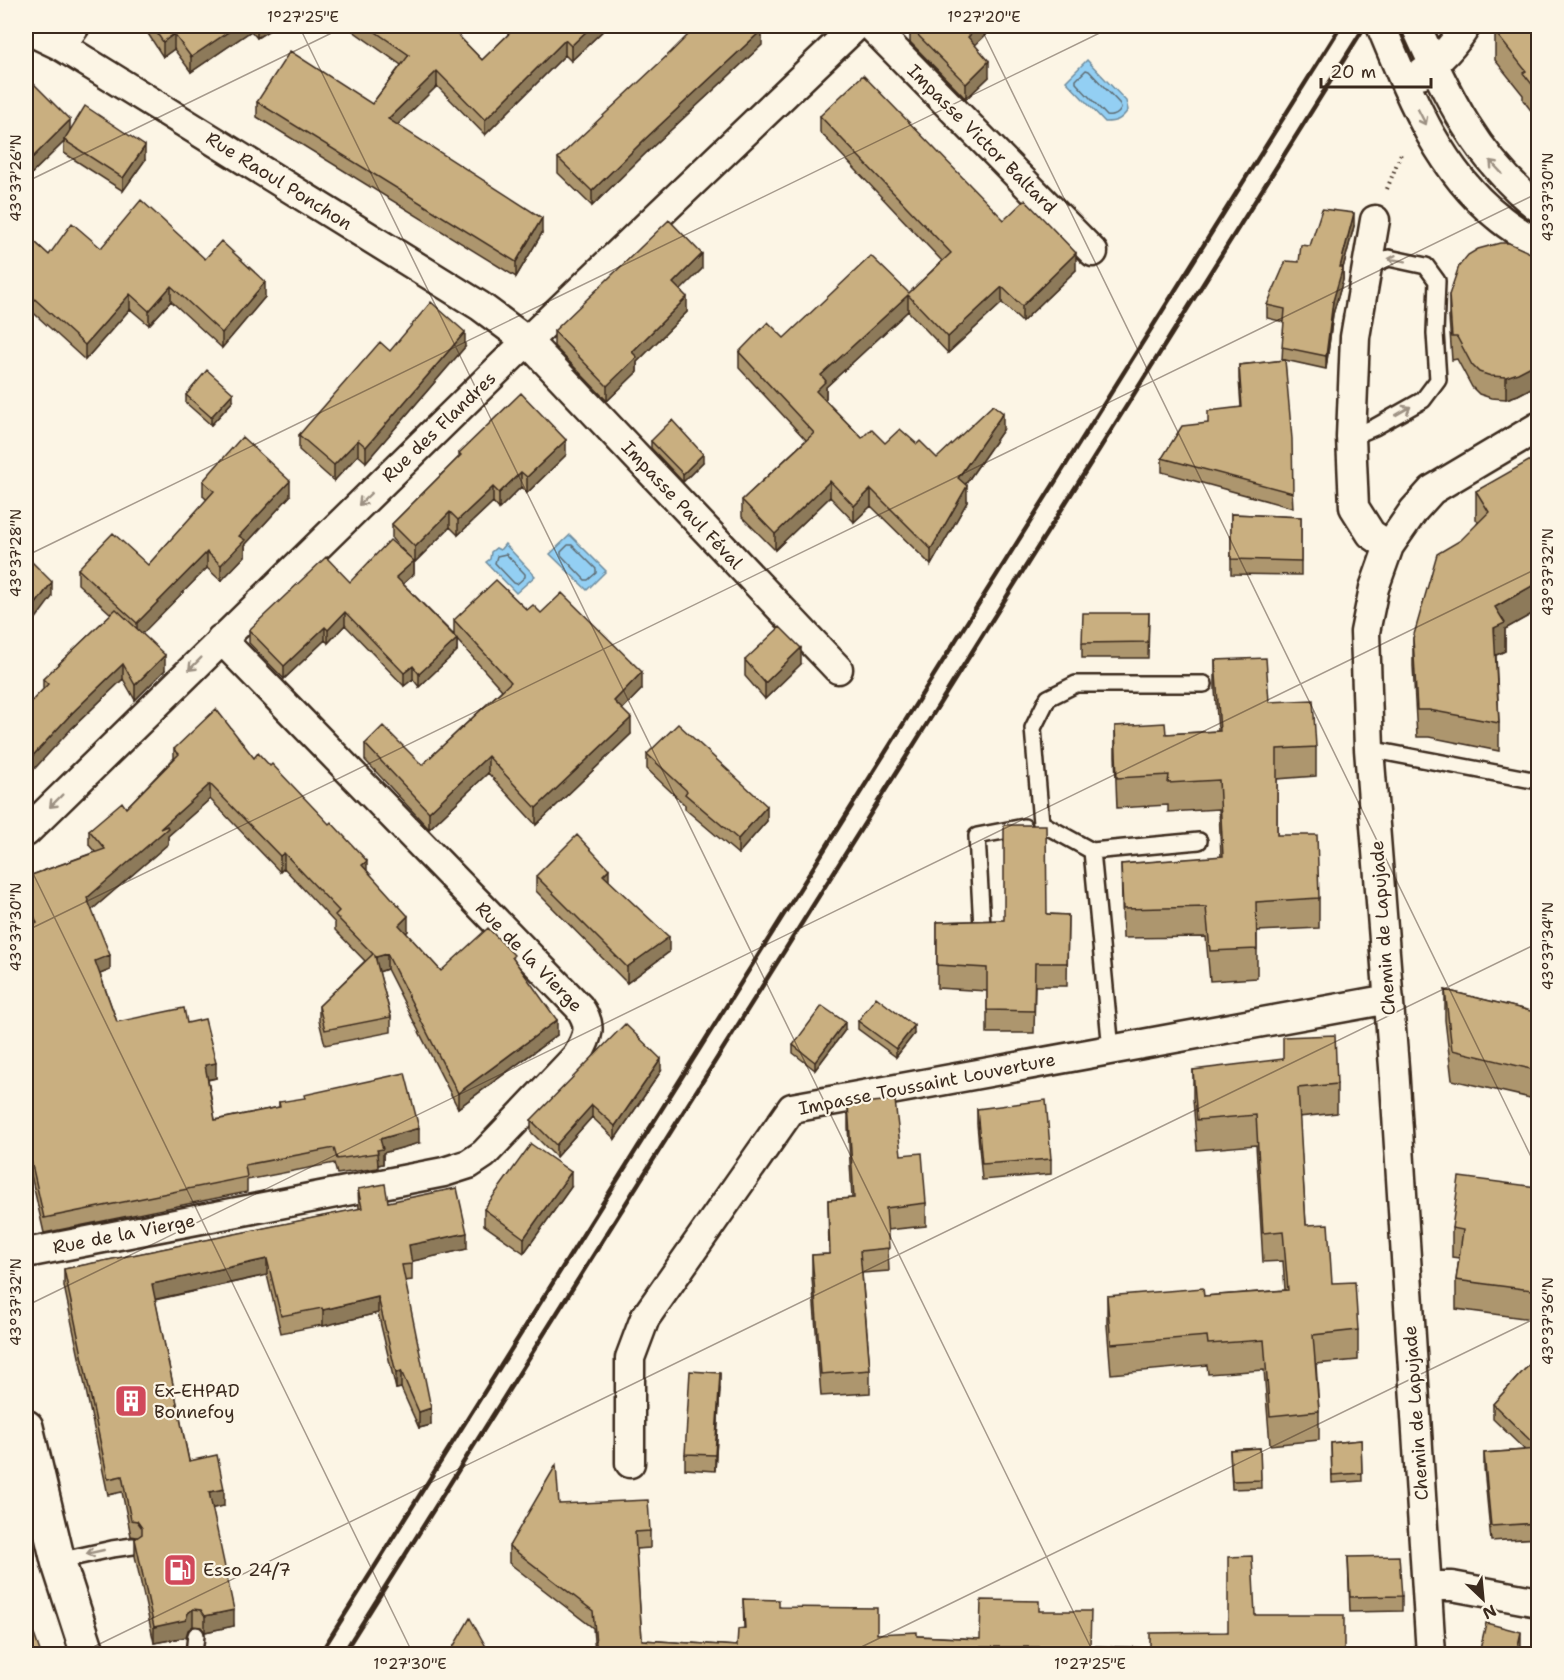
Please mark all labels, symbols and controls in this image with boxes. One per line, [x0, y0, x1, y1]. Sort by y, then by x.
text: 1°27'25"E [267, 7, 339, 27]
text: 1°27'20"E [947, 7, 1021, 27]
scale bar [1321, 51, 1430, 89]
street label: Impasse Victor Baltard [902, 59, 1062, 219]
text: 20 m [1330, 60, 1376, 84]
one-way arrow [1416, 108, 1428, 125]
street label: Rue Raoul Ponchon [201, 126, 357, 236]
text: 43°37'26"N [6, 134, 26, 222]
text: 43°37'30"N [1538, 152, 1558, 242]
one-way arrow [1489, 160, 1503, 175]
one-way arrow [1388, 255, 1407, 266]
street label: Rue des Flandres [377, 366, 501, 488]
one-way arrow [1394, 405, 1411, 417]
street label: Impasse Paul Féval [616, 436, 748, 575]
one-way arrow [357, 491, 372, 506]
text: 43°37'28"N [6, 509, 26, 597]
text: 43°37'32"N [1538, 528, 1558, 616]
one-way arrow [188, 657, 203, 672]
one-way arrow [49, 794, 64, 809]
street label: Chemin de Lapujade [1365, 840, 1401, 1016]
text: 43°37'30"N [6, 882, 26, 972]
street label: Rue de la Vierge [470, 897, 588, 1017]
text: 43°37'34"N [1538, 902, 1558, 990]
street label: Impasse Toussaint Louverture [797, 1047, 1057, 1121]
street label: Rue de la Vierge [51, 1208, 197, 1260]
text: 43°37'32"N [6, 1258, 26, 1346]
text: 43°37'36"N [1538, 1277, 1558, 1365]
street label: Chemin de Lapujade [1398, 1325, 1434, 1501]
place label: Ex-EHPAD Bonnefoy [154, 1379, 240, 1424]
building icon: Ex-EHPAD Bonnefoy [113, 1383, 149, 1419]
one-way arrow [86, 1547, 105, 1559]
fuel station icon: Esso 24/7 [162, 1552, 198, 1588]
place label: Esso 24/7 [203, 1558, 291, 1582]
north arrow [1453, 1569, 1513, 1629]
text: N [1479, 1600, 1500, 1624]
text: 1°27'30"E [373, 1654, 447, 1674]
text: 1°27'25"E [1054, 1654, 1126, 1674]

